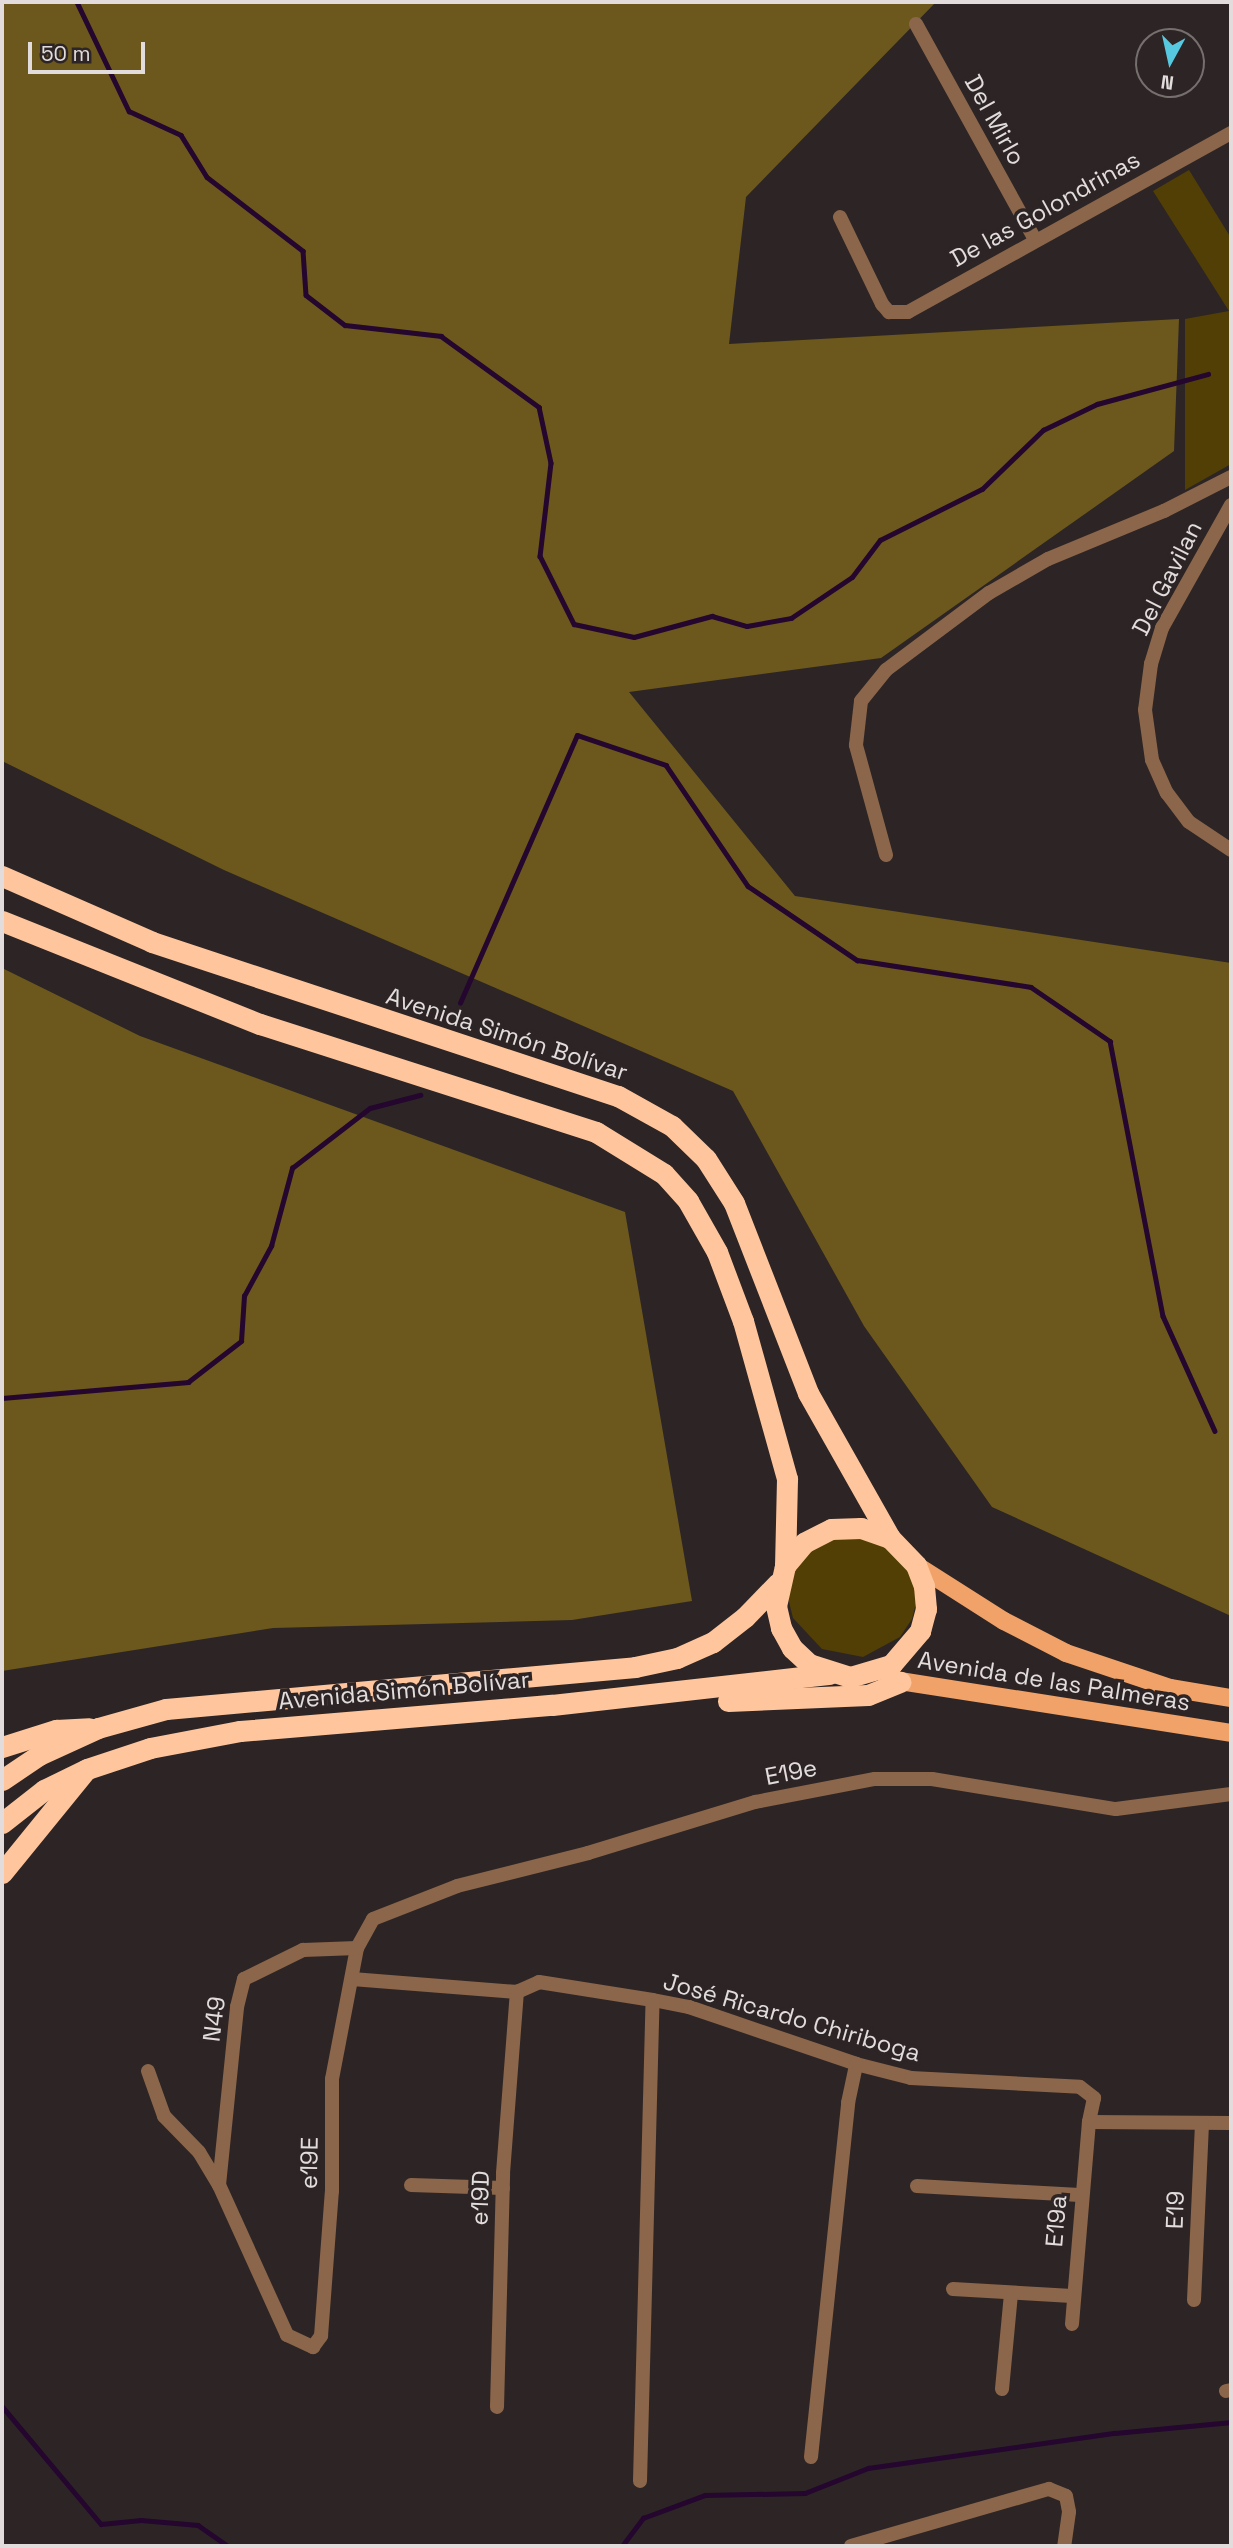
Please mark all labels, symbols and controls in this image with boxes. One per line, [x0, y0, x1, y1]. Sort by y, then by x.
scale bar [32, 28, 149, 72]
north arrow [1135, 28, 1205, 98]
text: 50 m [41, 40, 91, 67]
text: N [1159, 69, 1175, 96]
street label: Del Mirlo [959, 70, 1031, 170]
street label: De las Golondrinas [945, 145, 1145, 273]
street label: Del Gavilan [1126, 516, 1208, 640]
street label: Avenida Simón Bolívar [383, 981, 631, 1087]
street label: Avenida de las Palmeras [916, 1645, 1192, 1717]
street label: Avenida Simón Bolívar [277, 1665, 531, 1715]
street label: E19e [763, 1753, 819, 1791]
street label: José Ricardo Chiriboga [660, 1966, 924, 2068]
street label: N49 [197, 1995, 231, 2043]
street label: e19E [294, 2137, 324, 2189]
street label: e19D [465, 2170, 495, 2226]
street label: E19 [1160, 2190, 1190, 2230]
street label: E19a [1039, 2194, 1073, 2248]

